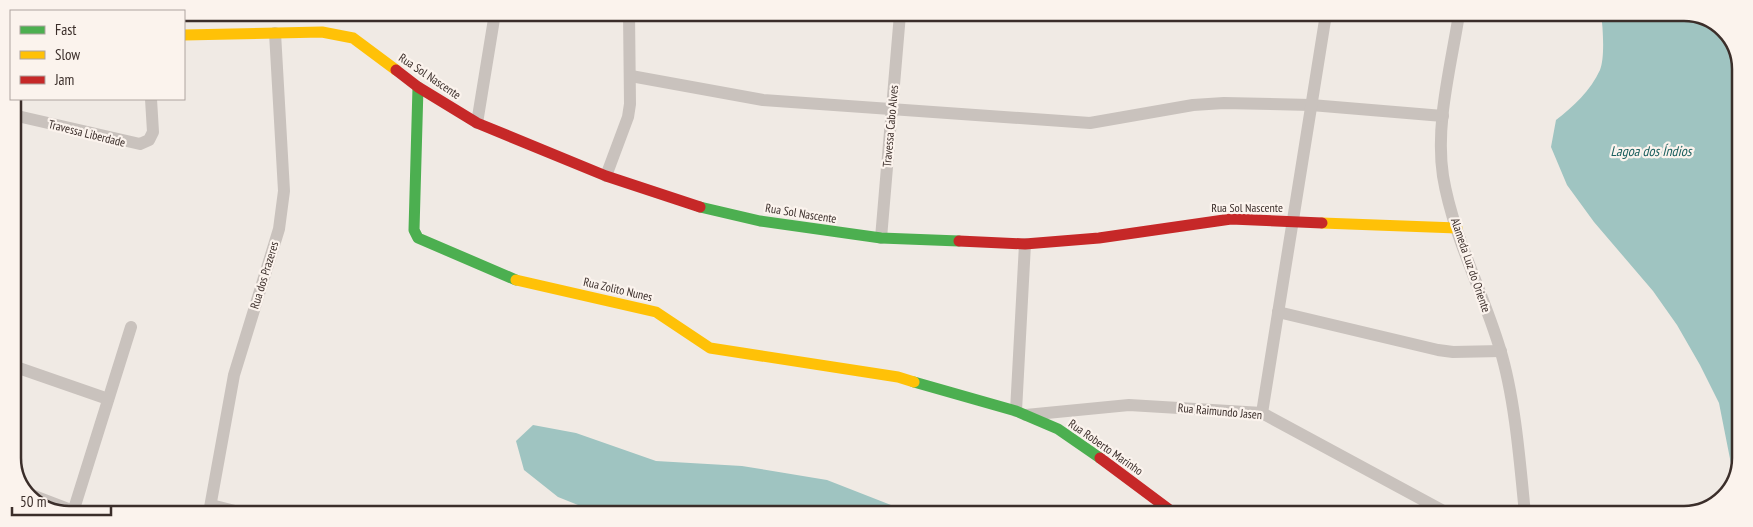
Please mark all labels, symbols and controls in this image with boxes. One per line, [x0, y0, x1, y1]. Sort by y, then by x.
legend [10, 10, 185, 100]
text: Fast [55, 20, 76, 39]
text: Slow [55, 45, 80, 64]
street label: Rua Sol Nascente [396, 50, 464, 102]
text: Jam [54, 70, 74, 89]
street label: Travessa Cabo Alves [879, 84, 901, 168]
street label: Travessa Liberdade [47, 116, 127, 150]
water label: Lagoa dos Índios [1611, 142, 1693, 160]
street label: Rua Sol Nascente [764, 200, 838, 226]
street label: Rua Sol Nascente [1211, 200, 1283, 215]
street label: Alameda Luz do Oriente [1448, 216, 1494, 314]
street label: Rua dos Prazeres [247, 239, 281, 311]
street label: Rua Zolito Nunes [582, 274, 654, 304]
street label: Rua Raimundo Jasen [1177, 400, 1263, 422]
street label: Rua Roberto Marinho [1066, 416, 1146, 478]
scale bar [12, 484, 111, 516]
text: 50 m [20, 492, 46, 511]

